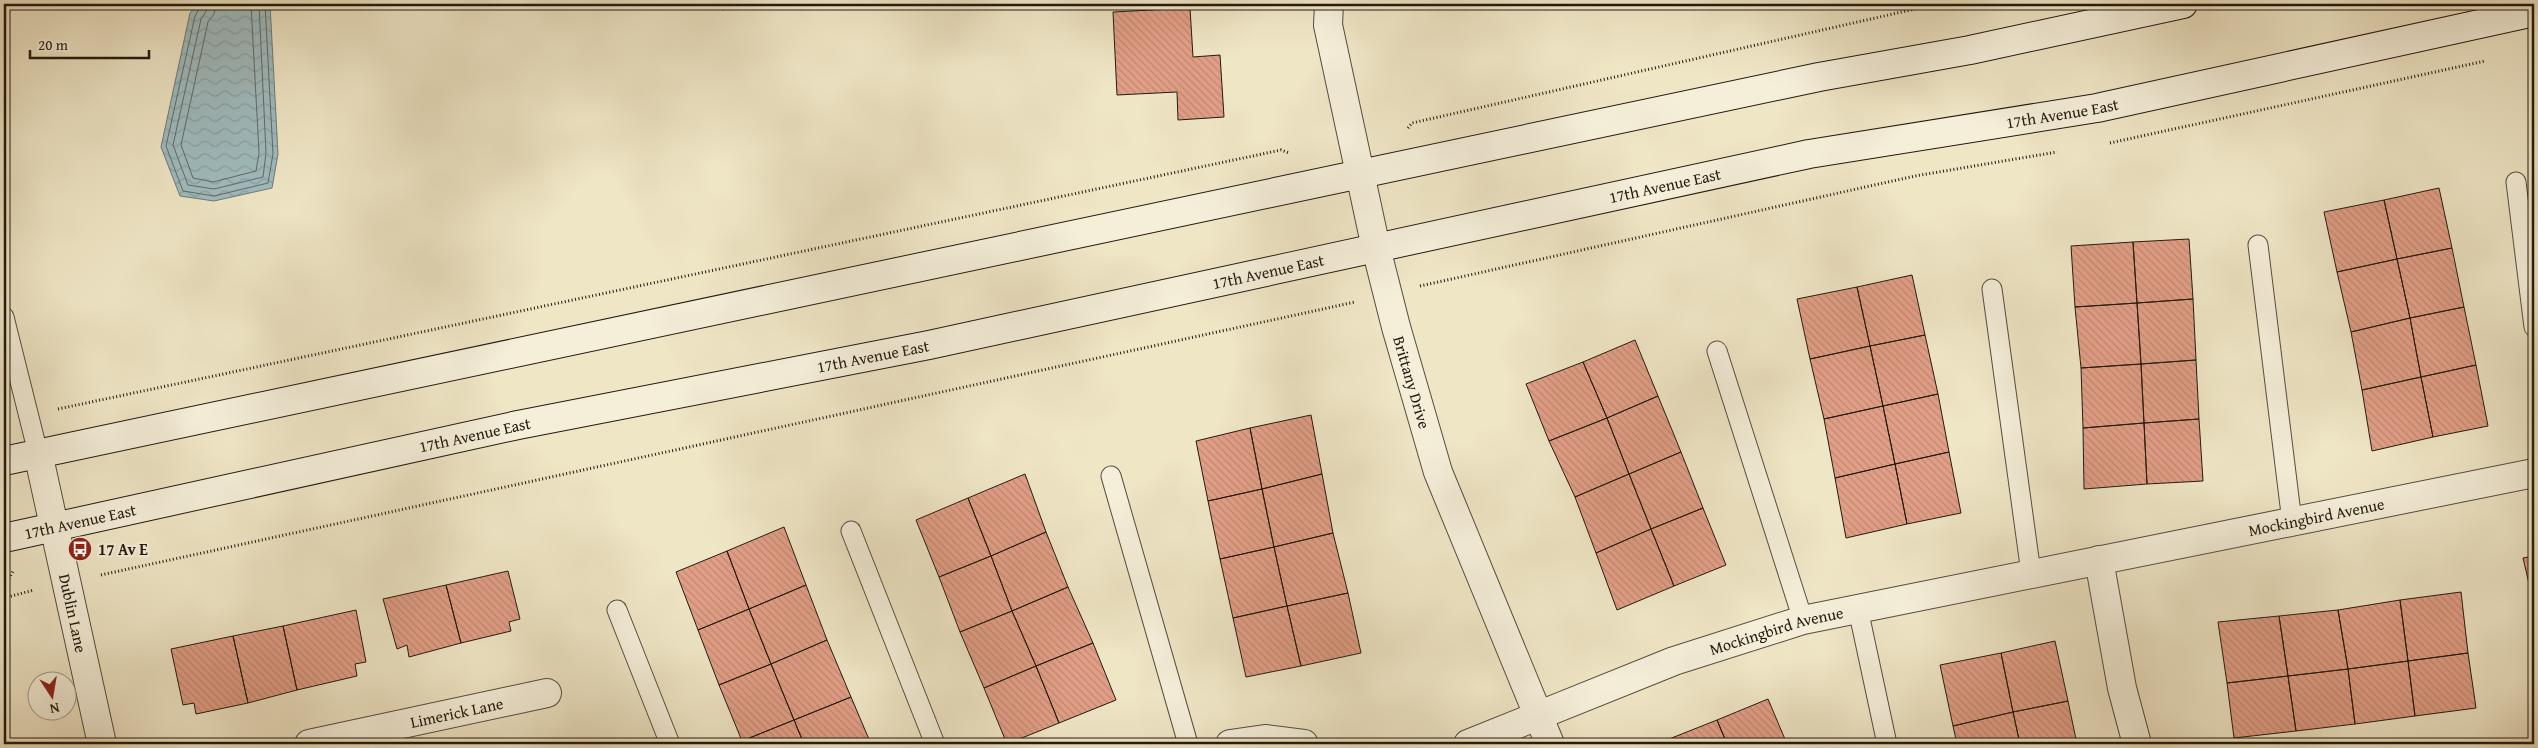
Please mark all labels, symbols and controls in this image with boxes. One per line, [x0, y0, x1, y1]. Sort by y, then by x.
scale bar [30, 28, 149, 60]
text: 20 m [38, 34, 69, 55]
street label: 17th Avenue East [2004, 92, 2121, 134]
street label: 17th Avenue East [1607, 161, 1723, 209]
street label: 17th Avenue East [1210, 248, 1327, 295]
street label: 17th Avenue East [815, 333, 932, 379]
street label: Brittany Drive [1387, 333, 1437, 431]
street label: 17th Avenue East [417, 411, 533, 458]
street label: Mockingbird Avenue [2246, 491, 2386, 542]
street label: 17th Avenue East [22, 497, 139, 545]
bus stop icon: 17 Av E [67, 536, 93, 562]
place label: 17 Av E [98, 537, 148, 561]
street label: Dublin Lane [53, 572, 94, 655]
street label: Mockingbird Avenue [1706, 600, 1845, 661]
north arrow [28, 670, 78, 720]
street label: Limerick Lane [408, 691, 505, 734]
text: N [47, 698, 61, 720]

